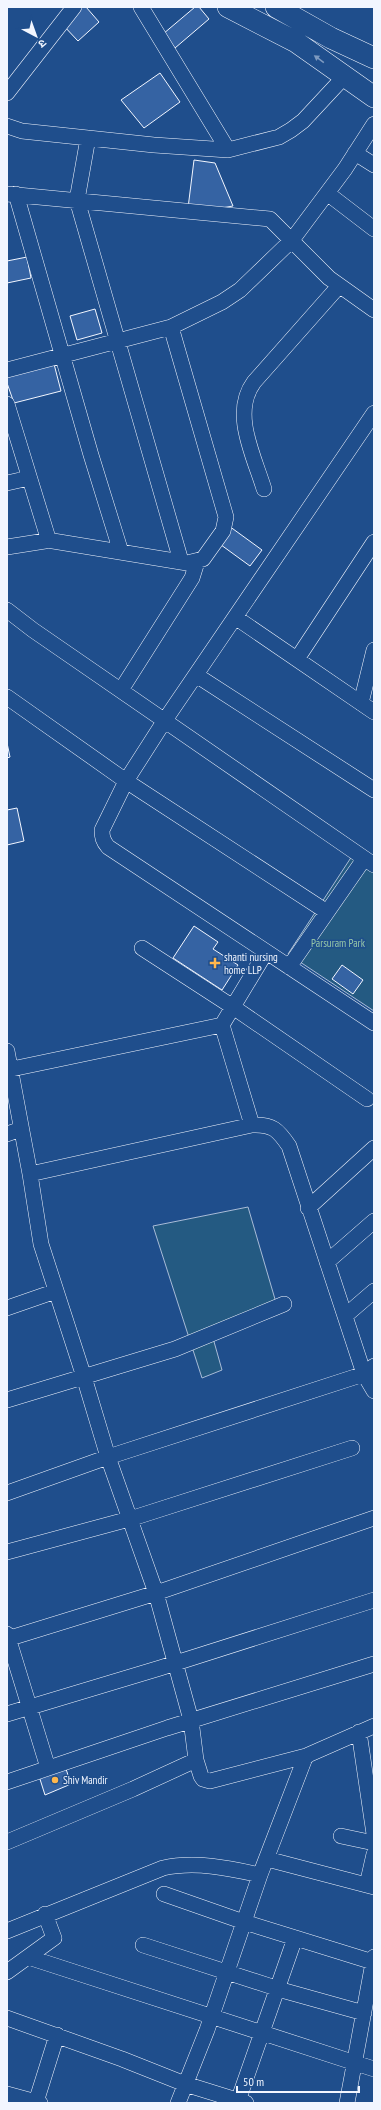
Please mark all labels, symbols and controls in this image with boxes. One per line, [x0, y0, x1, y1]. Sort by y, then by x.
north arrow [16, 16, 56, 56]
text: उ [35, 36, 50, 51]
one-way arrow [313, 55, 324, 63]
park label: Parsuram Park [311, 936, 366, 950]
place label: shanti nursing home LLP [224, 950, 278, 977]
marker: shanti nursing home LLP [209, 957, 221, 969]
place label: Shiv Mandir [63, 1773, 108, 1787]
marker: Shiv Mandir [50, 1775, 60, 1785]
scale bar [237, 2068, 359, 2094]
text: 50 m [243, 2074, 264, 2089]

